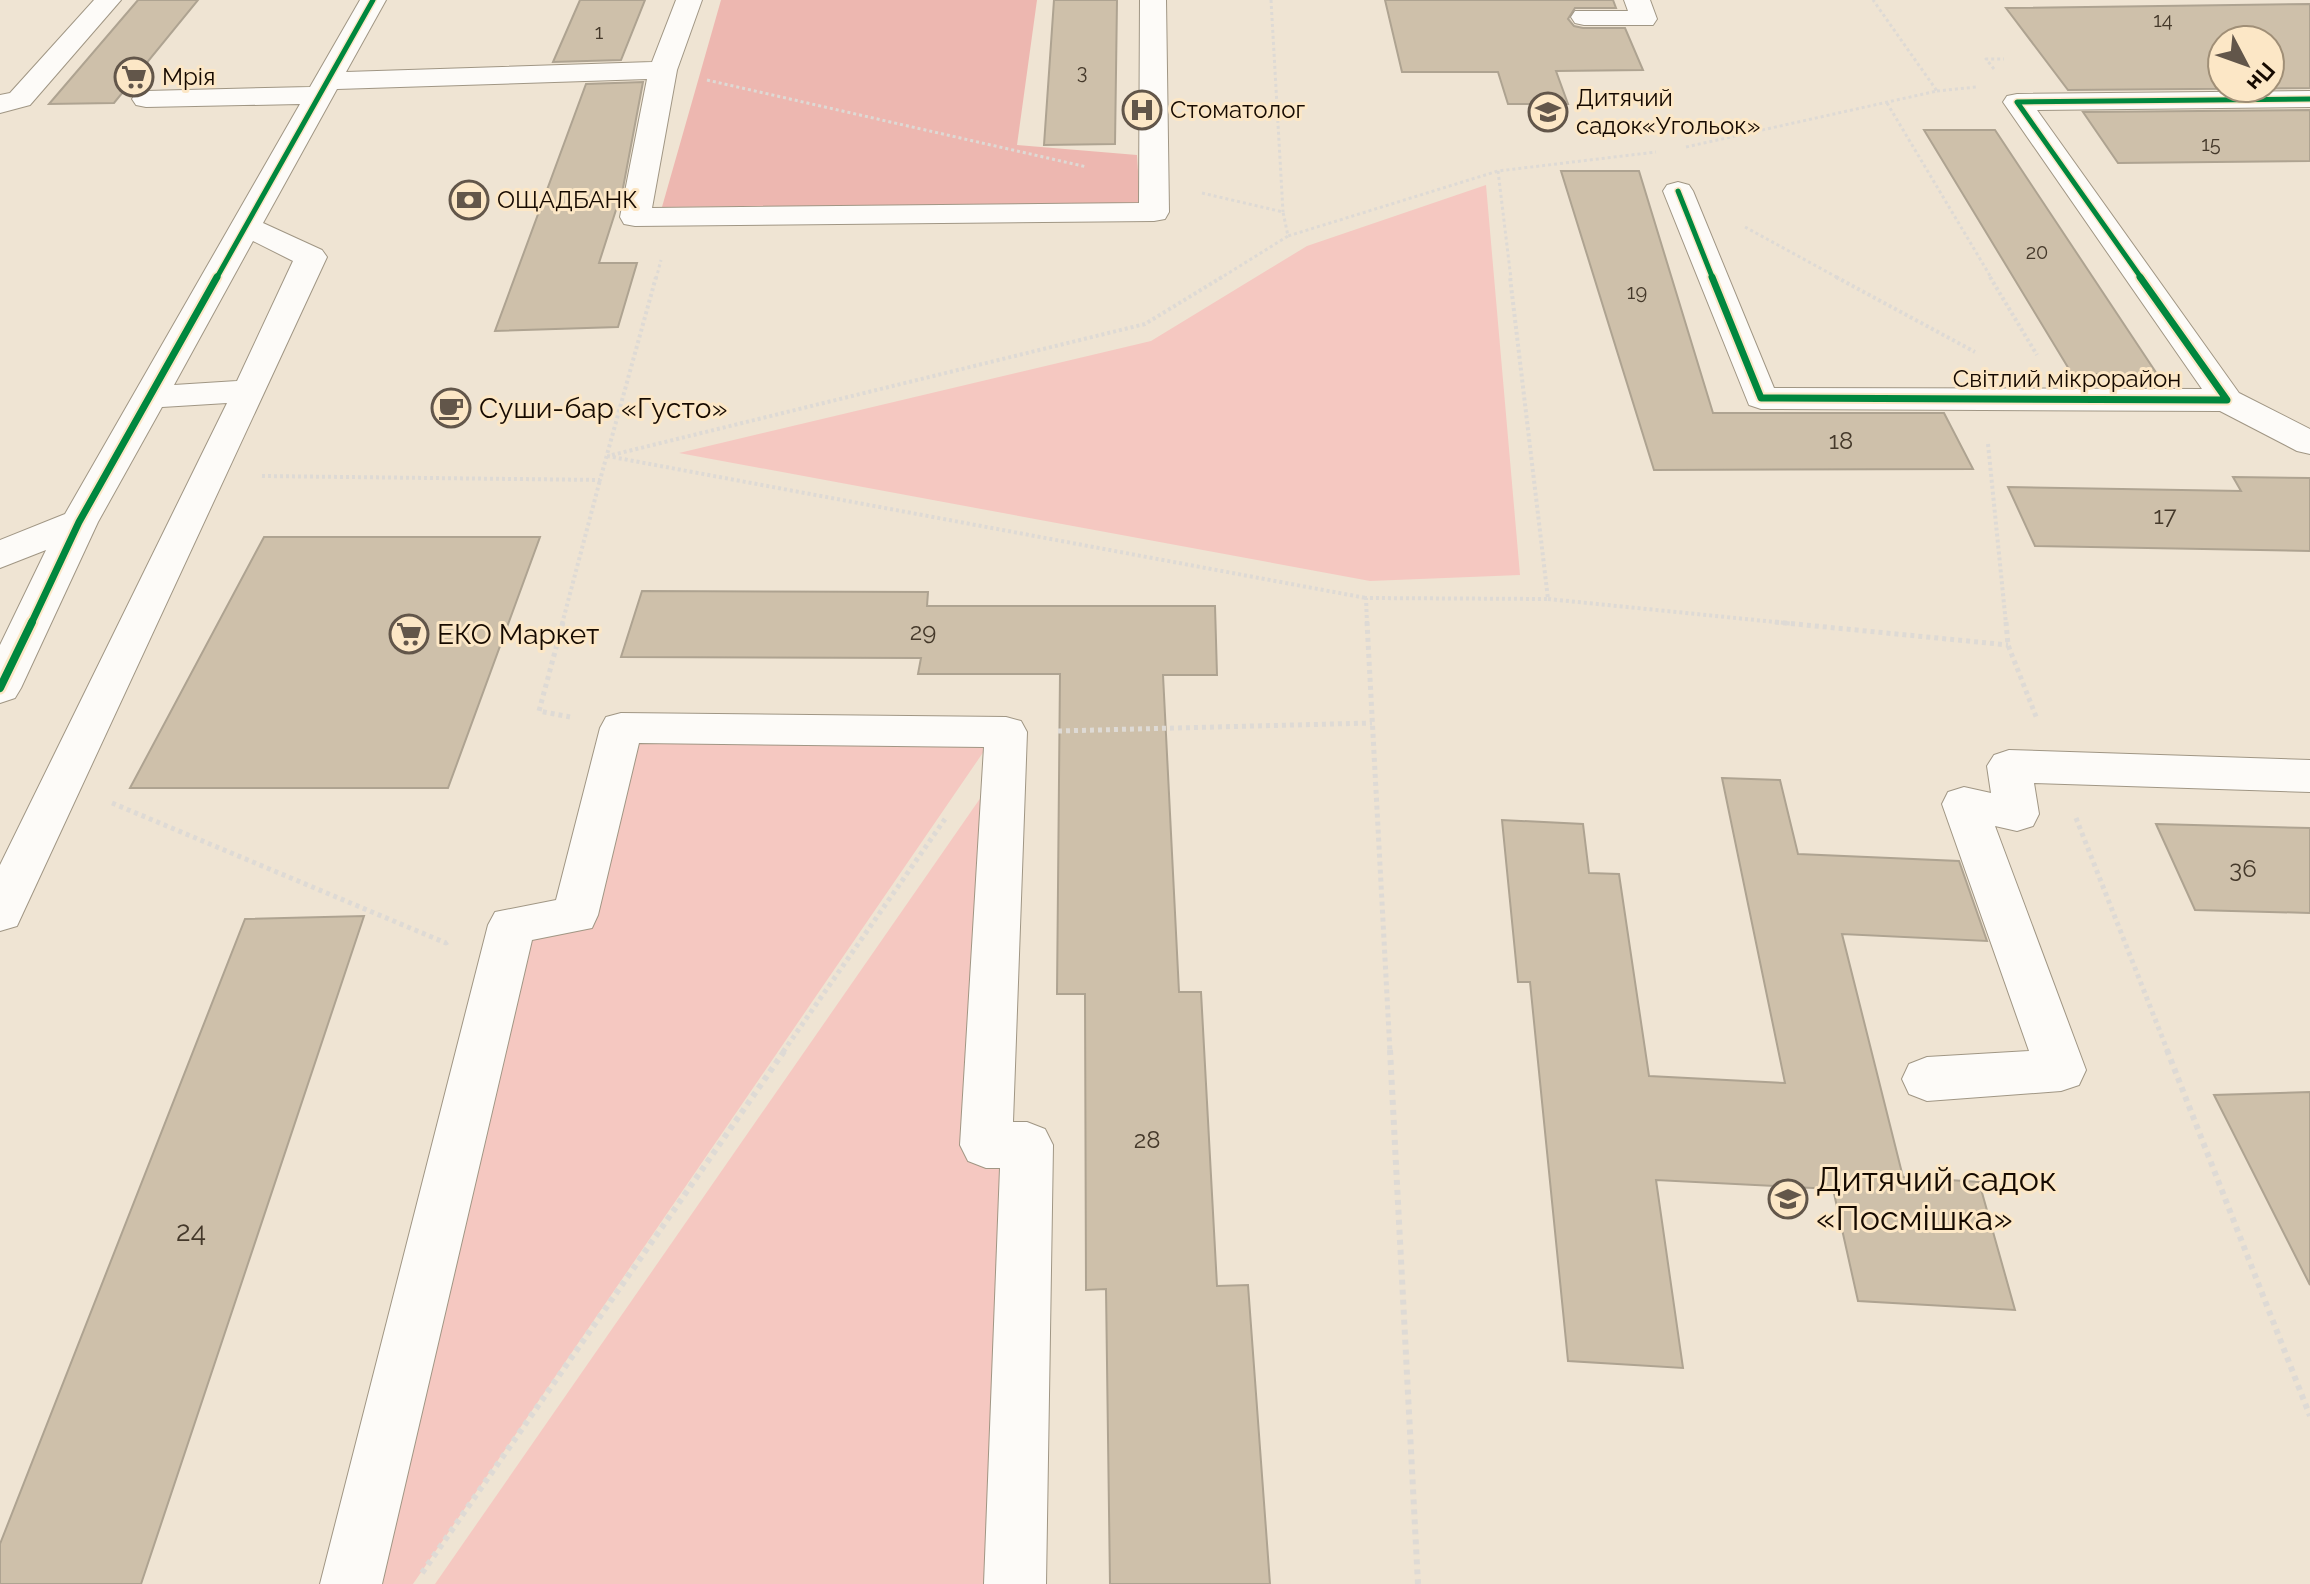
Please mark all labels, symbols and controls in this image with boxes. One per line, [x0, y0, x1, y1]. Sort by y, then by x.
house number: 14 [2153, 8, 2173, 32]
house number: 1 [595, 20, 604, 44]
north arrow [2206, 24, 2286, 104]
supermarket icon: Мрія [113, 56, 155, 98]
text: Пн [2242, 58, 2281, 97]
house number: 3 [1077, 60, 1087, 84]
place label: Мрія [162, 62, 216, 91]
place label: Дитячий садок«Угольок» [1576, 83, 1761, 140]
hospital icon: Стоматолог [1121, 89, 1163, 131]
school or university icon: Дитячий садок«Угольок» [1527, 91, 1569, 133]
place label: Стоматолог [1170, 95, 1306, 124]
house number: 15 [2201, 132, 2221, 156]
bank icon: ОЩАДБАНК [448, 179, 490, 221]
place label: ОЩАДБАНК [497, 185, 637, 214]
house number: 20 [2026, 240, 2048, 264]
house number: 19 [1627, 280, 1647, 304]
street label: Світлий мікрорайон [1953, 364, 2181, 393]
cafe icon: Суши-бар «Густо» [430, 387, 472, 429]
place label: Суши-бар «Густо» [479, 392, 727, 425]
house number: 18 [1829, 426, 1853, 455]
house number: 17 [2154, 501, 2177, 530]
supermarket icon: ЕКО Маркет [388, 613, 430, 655]
house number: 29 [910, 617, 936, 646]
place label: ЕКО Маркет [437, 618, 599, 651]
house number: 36 [2229, 854, 2257, 883]
house number: 28 [1134, 1125, 1160, 1154]
place label: Дитячий садок «Посмішка» [1816, 1159, 2057, 1238]
school or university icon: Дитячий садок «Посмішка» [1767, 1178, 1809, 1220]
house number: 24 [176, 1215, 206, 1248]

